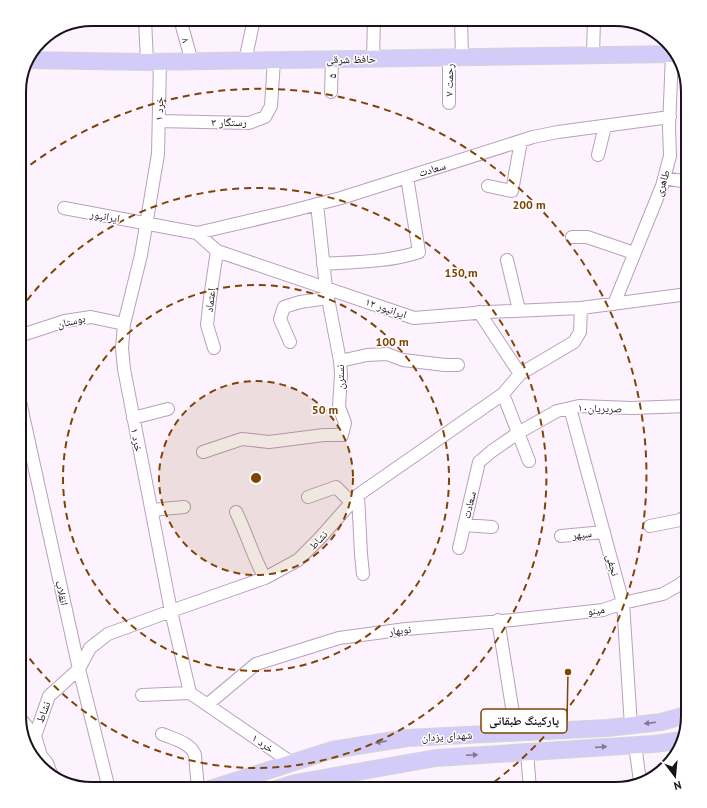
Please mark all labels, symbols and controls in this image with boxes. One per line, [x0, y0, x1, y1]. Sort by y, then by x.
street label: ۸ [179, 36, 193, 44]
street label: حافظ شرقی [326, 52, 376, 66]
street label: رحمت ۷ [442, 64, 456, 96]
street label: ۵ [325, 73, 339, 79]
street label: خرد ۱ [152, 97, 166, 121]
street label: رستگار ۳ [211, 115, 247, 129]
street label: سعادت [417, 158, 447, 180]
street label: طاهری [651, 168, 673, 198]
text: 200 m [512, 197, 546, 212]
street label: ایرانپور [88, 206, 121, 226]
text: 150 m [444, 265, 478, 280]
street label: اعتماد [202, 287, 218, 313]
street label: ایرانپور ۱۲ [364, 294, 408, 322]
street label: بوستان [55, 311, 87, 331]
text: 100 m [375, 334, 409, 349]
street label: نسترن [333, 364, 347, 390]
street label: صریریان۱۰ [578, 401, 622, 415]
text: 50 m [312, 402, 338, 417]
street label: خرد ۱ [128, 427, 146, 453]
centre of rings [249, 471, 263, 485]
street label: سعادت [459, 490, 479, 520]
street label: سپهر [570, 526, 593, 542]
street label: نشاط [306, 527, 330, 553]
street label: نجفی [603, 552, 623, 578]
street label: انقلاب [53, 579, 71, 607]
street label: مینو [586, 602, 606, 618]
street label: نوبهار [387, 622, 412, 638]
street label: نشاط [33, 699, 53, 725]
callout: پارکینگ طبقاتی [481, 709, 567, 733]
text: پارکینگ طبقاتی [489, 713, 559, 729]
one-way arrow [644, 720, 657, 726]
street label: شهدای یزدان [421, 728, 473, 744]
street label: خرد ۱ [249, 731, 277, 755]
one-way arrow [375, 739, 387, 745]
one-way arrow [595, 744, 607, 751]
one-way arrow [466, 752, 479, 758]
north arrow [655, 756, 695, 796]
text: N [672, 778, 683, 793]

